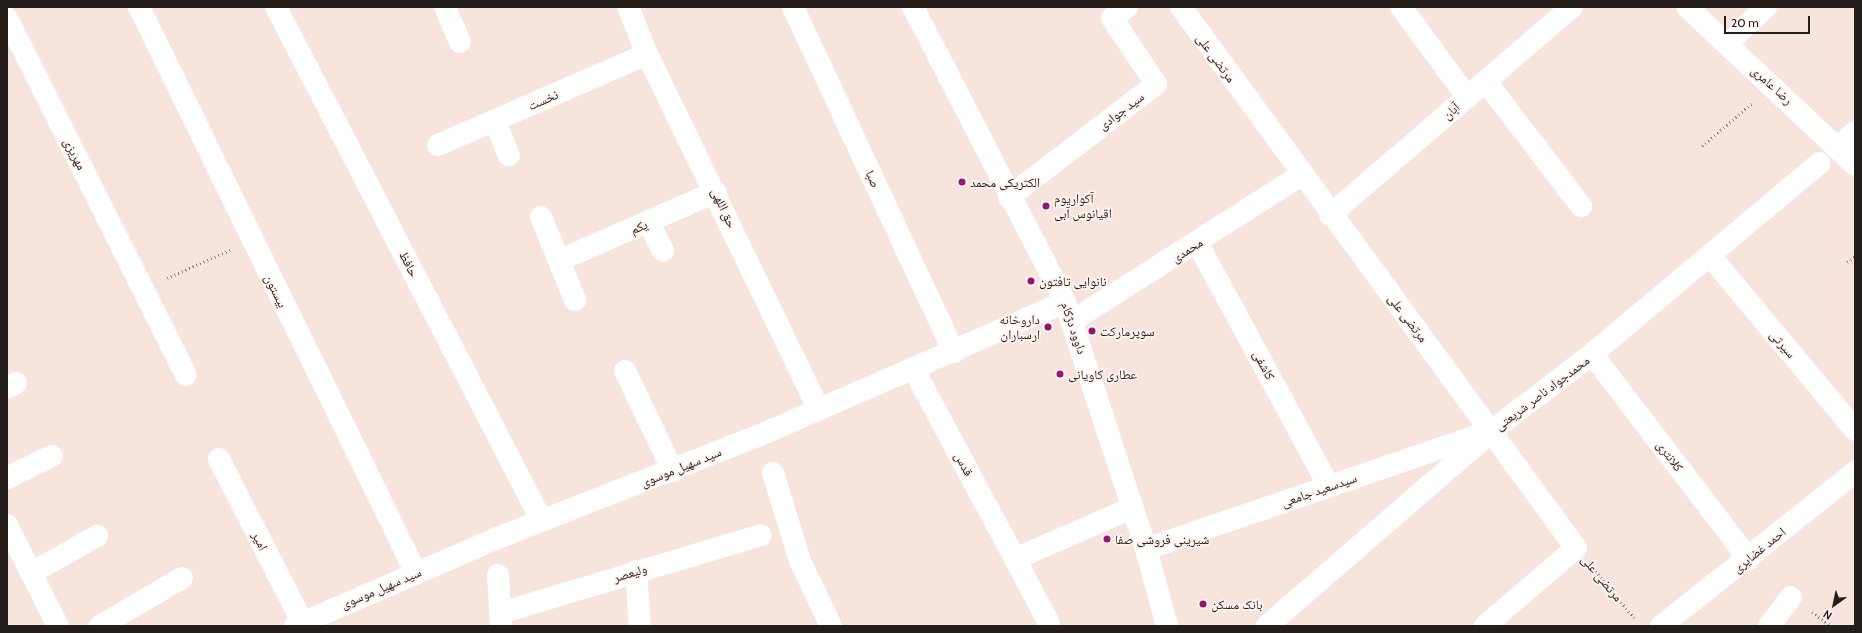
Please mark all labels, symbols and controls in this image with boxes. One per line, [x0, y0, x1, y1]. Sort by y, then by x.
scale bar [1726, 8, 1812, 34]
text: 20 m [1731, 15, 1759, 30]
street label: مرتضی علی [1193, 31, 1239, 85]
street label: رضا عامری [1748, 62, 1796, 108]
street label: نخست [525, 86, 561, 114]
street label: سید جوادی [1095, 89, 1147, 133]
street label: آبان [1439, 99, 1463, 123]
street label: مهریزی [60, 135, 90, 173]
street label: صبا [862, 168, 884, 190]
place label: الکتریکی محمد [970, 174, 1040, 190]
marker: الکتریکی محمد [957, 177, 967, 187]
street label: حق اللهی [708, 185, 740, 231]
place label: آکواریوم اقیانوس آبی [1054, 191, 1112, 222]
marker: آکواریوم اقیانوس آبی [1041, 201, 1051, 211]
street label: یکم [628, 216, 650, 238]
street label: محمدی [1168, 234, 1206, 266]
street label: حافظ [396, 248, 422, 280]
street label: بیستون [261, 272, 291, 310]
place label: نانوایی تافتون [1039, 273, 1107, 289]
marker: نانوایی تافتون [1026, 276, 1036, 286]
street label: مرتضی علی [1385, 291, 1431, 345]
street label: داوود دژکام [1058, 300, 1090, 356]
place label: داروخانه ارسباران [999, 312, 1040, 343]
marker: داروخانه ارسباران [1043, 322, 1053, 332]
place label: سوپرمارکت [1100, 323, 1155, 339]
marker: سوپرمارکت [1087, 326, 1097, 336]
street label: سیرتی [1767, 327, 1799, 361]
street label: کاشفی [1250, 348, 1278, 382]
street label: محمدجواد ناصر شریعتی [1492, 352, 1592, 434]
place label: عطاری کاویانی [1068, 366, 1137, 382]
marker: عطاری کاویانی [1055, 369, 1065, 379]
street label: کلانتری [1653, 437, 1687, 475]
street label: سید سهیل موسوی [638, 444, 724, 490]
street label: قدس [951, 449, 977, 479]
street label: سیدسعید جامعی [1279, 470, 1359, 510]
street label: احمد غضایری [1729, 524, 1789, 576]
street label: امیر [249, 529, 271, 553]
place label: شیرینی فروشی صفا [1115, 531, 1209, 547]
marker: شیرینی فروشی صفا [1102, 534, 1112, 544]
street label: مرتضی علی [1578, 551, 1626, 605]
street label: ولیعصر [611, 561, 649, 585]
street label: سید سهیل موسوی [338, 564, 424, 612]
north arrow [1814, 585, 1854, 625]
place label: بانک مسکن [1211, 596, 1263, 612]
marker: بانک مسکن [1198, 599, 1208, 609]
text: N [1820, 607, 1835, 623]

